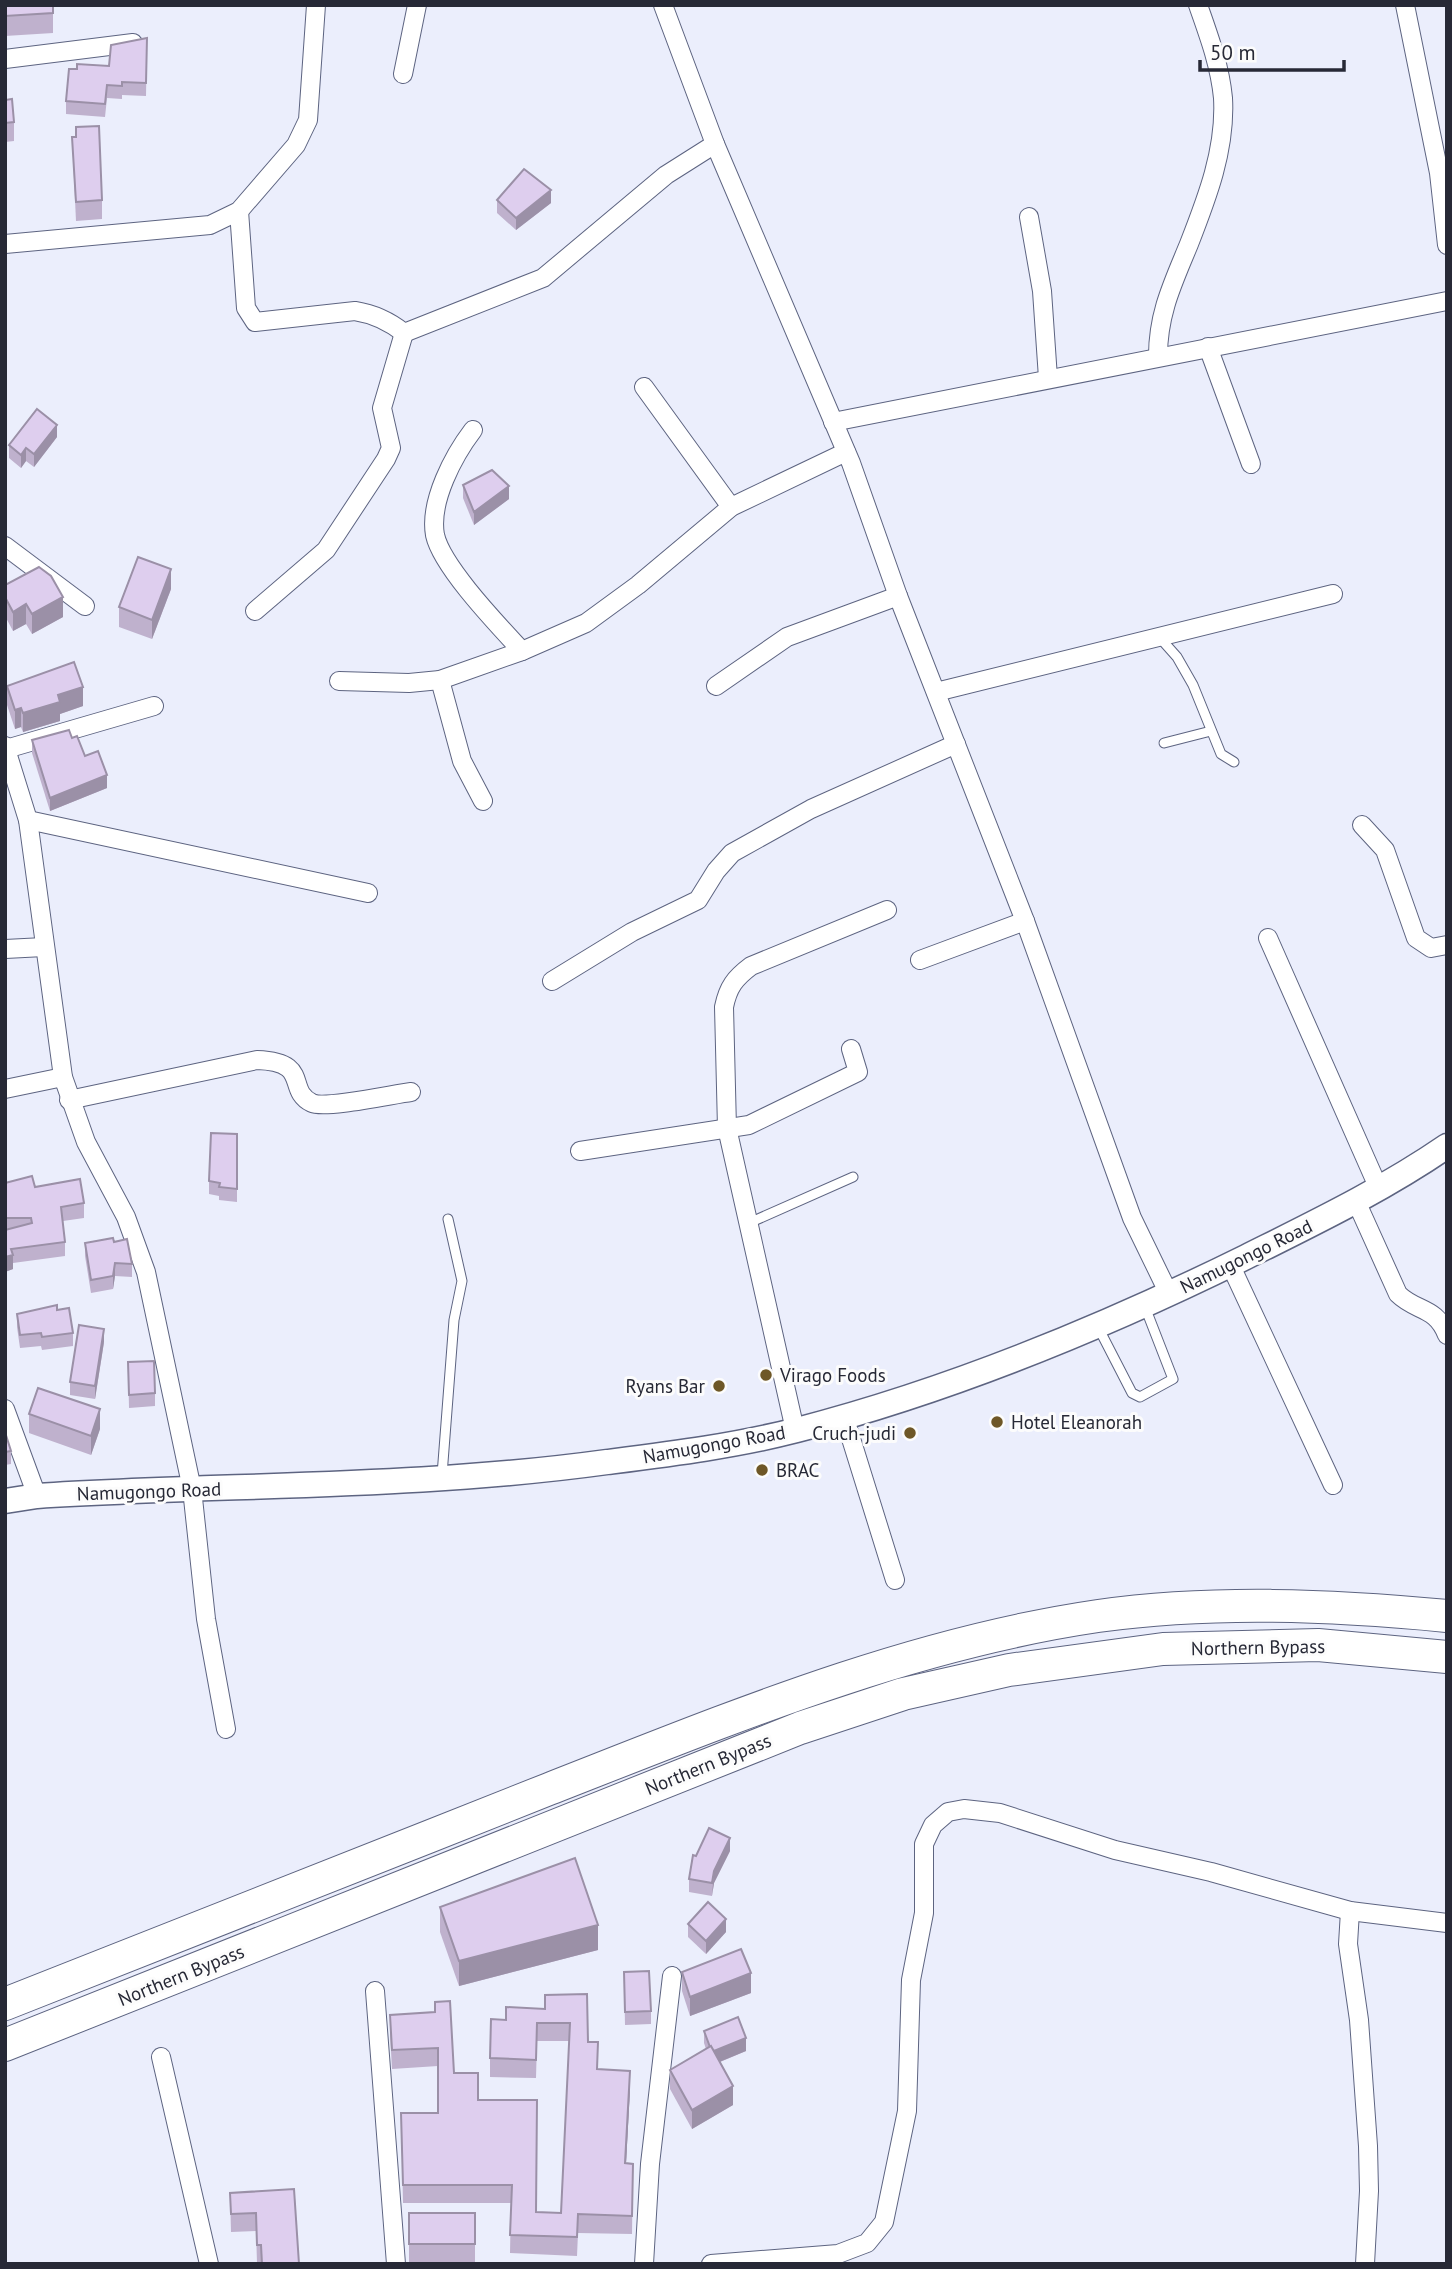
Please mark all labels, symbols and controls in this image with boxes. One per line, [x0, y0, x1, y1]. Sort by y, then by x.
scale bar [1200, 28, 1344, 72]
text: 50 m [1210, 39, 1256, 66]
street label: Namugongo Road [1176, 1214, 1316, 1298]
place label: Virago Foods [779, 1363, 886, 1387]
marker: Virago Foods [758, 1367, 774, 1383]
place label: Ryans Bar [626, 1374, 706, 1398]
marker: Ryans Bar [711, 1378, 727, 1394]
place label: Hotel Eleanorah [1011, 1410, 1142, 1434]
marker: Hotel Eleanorah [989, 1414, 1005, 1430]
street label: Namugongo Road [641, 1420, 787, 1468]
place label: Cruch-judi [812, 1421, 896, 1445]
marker: Cruch-judi [902, 1425, 918, 1441]
place label: BRAC [776, 1458, 820, 1482]
marker: BRAC [754, 1462, 770, 1478]
street label: Namugongo Road [76, 1476, 222, 1506]
street label: Northern Bypass [1191, 1634, 1325, 1660]
street label: Northern Bypass [641, 1728, 775, 1800]
street label: Northern Bypass [114, 1939, 248, 2011]

